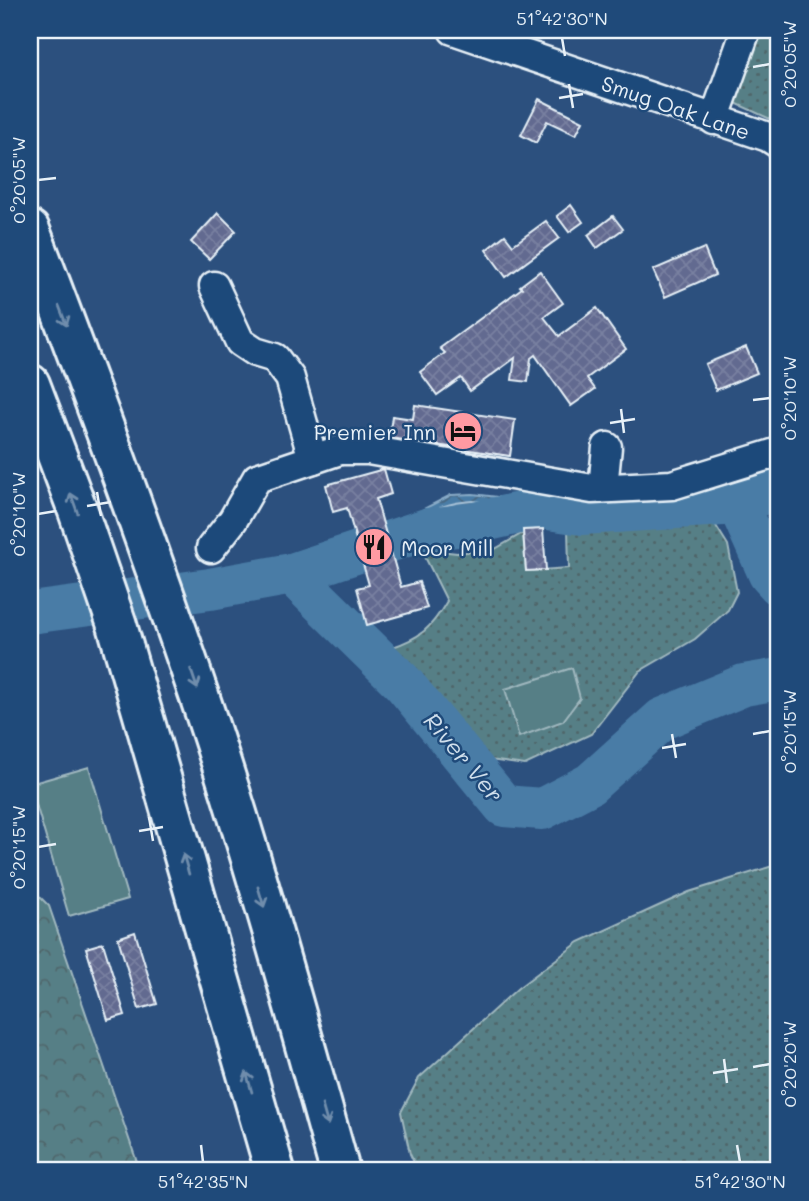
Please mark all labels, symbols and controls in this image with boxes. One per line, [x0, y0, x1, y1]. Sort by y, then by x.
text: 51°42'30"N [516, 6, 608, 30]
text: 0°20'05"W [777, 21, 801, 107]
street label: Smug Oak Lane [598, 69, 754, 145]
text: 0°20'05"W [6, 137, 30, 223]
one-way arrow [58, 305, 71, 327]
text: 0°20'10"W [777, 356, 801, 440]
hotel icon: Premier Inn [442, 410, 484, 452]
place label: Premier Inn [314, 418, 436, 445]
text: 0°20'10"W [6, 472, 30, 556]
one-way arrow [67, 492, 80, 514]
restaurant icon: Moor Mill [353, 526, 395, 568]
place label: Moor Mill [401, 534, 494, 561]
one-way arrow [189, 668, 201, 690]
text: 0°20'15"W [777, 689, 801, 773]
water label: River Ver [418, 706, 510, 808]
text: 0°20'15"W [6, 805, 30, 889]
one-way arrow [178, 853, 191, 875]
one-way arrow [256, 885, 269, 907]
text: 0°20'20"W [777, 1021, 801, 1107]
one-way arrow [242, 1071, 255, 1093]
one-way arrow [319, 1104, 332, 1126]
text: 51°42'35"N [158, 1169, 248, 1193]
text: 51°42'30"N [694, 1169, 786, 1193]

